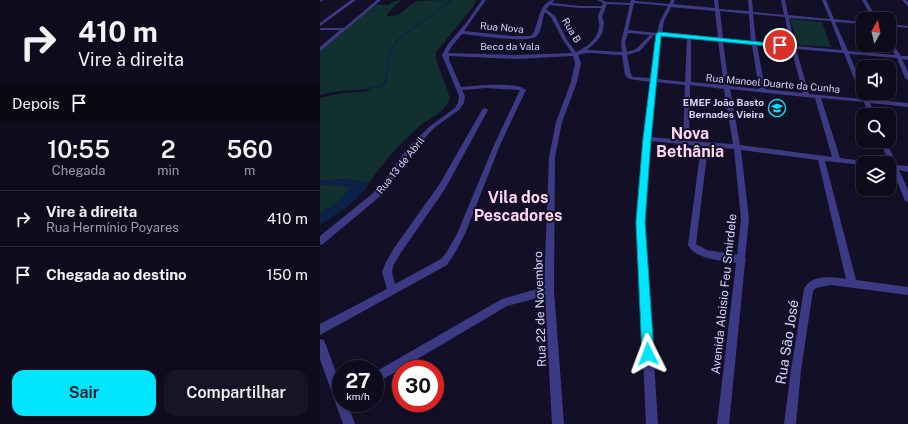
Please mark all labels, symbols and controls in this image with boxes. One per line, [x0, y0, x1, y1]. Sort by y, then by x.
north arrow [856, 12, 896, 52]
map controls [856, 12, 896, 196]
text: 410 m [78, 15, 158, 48]
street label: Rua B [560, 15, 584, 45]
icon: right [12, 16, 64, 68]
street label: Rua Nova [480, 19, 524, 35]
pin [763, 28, 797, 62]
icon: arrive [769, 34, 791, 56]
street label: Beco da Vala [480, 40, 540, 52]
text: Vire à direita [78, 49, 184, 70]
button: sound [856, 60, 896, 100]
street label: Rua Manoel Duarte da Cunha [705, 71, 841, 95]
icon: arrive [68, 92, 90, 114]
text: Depois [12, 95, 60, 112]
place label: EMEF João Basto Bernades Vieira [683, 96, 764, 120]
school or university icon: EMEF João Basto Bernades Vieira [767, 98, 787, 118]
button: search [856, 108, 896, 148]
district label: Nova Bethânia [656, 124, 724, 161]
street label: Rua 13 de Abril [373, 134, 427, 196]
text: 10:55 [47, 135, 110, 163]
text: 2 [161, 135, 176, 163]
text: 560 [227, 135, 273, 163]
button: layers [856, 156, 896, 196]
text: Chegada [52, 163, 106, 178]
text: min [157, 163, 179, 178]
text: m [244, 163, 255, 178]
district label: Vila dos Pescadores [474, 188, 562, 225]
text: Vire à direita [46, 203, 137, 220]
icon: right [12, 208, 34, 230]
text: 410 m [267, 210, 308, 227]
street label: Avenida Aloisio Feu Smirdele [709, 213, 739, 375]
text: Rua Hermínio Poyares [46, 220, 179, 235]
street label: Rua 22 de Novembro [531, 251, 549, 367]
icon: arrive [12, 264, 34, 286]
text: Chegada ao destino [46, 266, 187, 283]
text: 150 m [266, 266, 308, 283]
street label: Rua São José [772, 299, 802, 385]
position arrow [627, 333, 669, 375]
speed limit sign: 30 [392, 360, 444, 412]
text: 27 [345, 369, 371, 393]
button: Sair [12, 370, 156, 416]
button: Compartilhar [164, 370, 308, 416]
text: km/h [346, 390, 370, 402]

